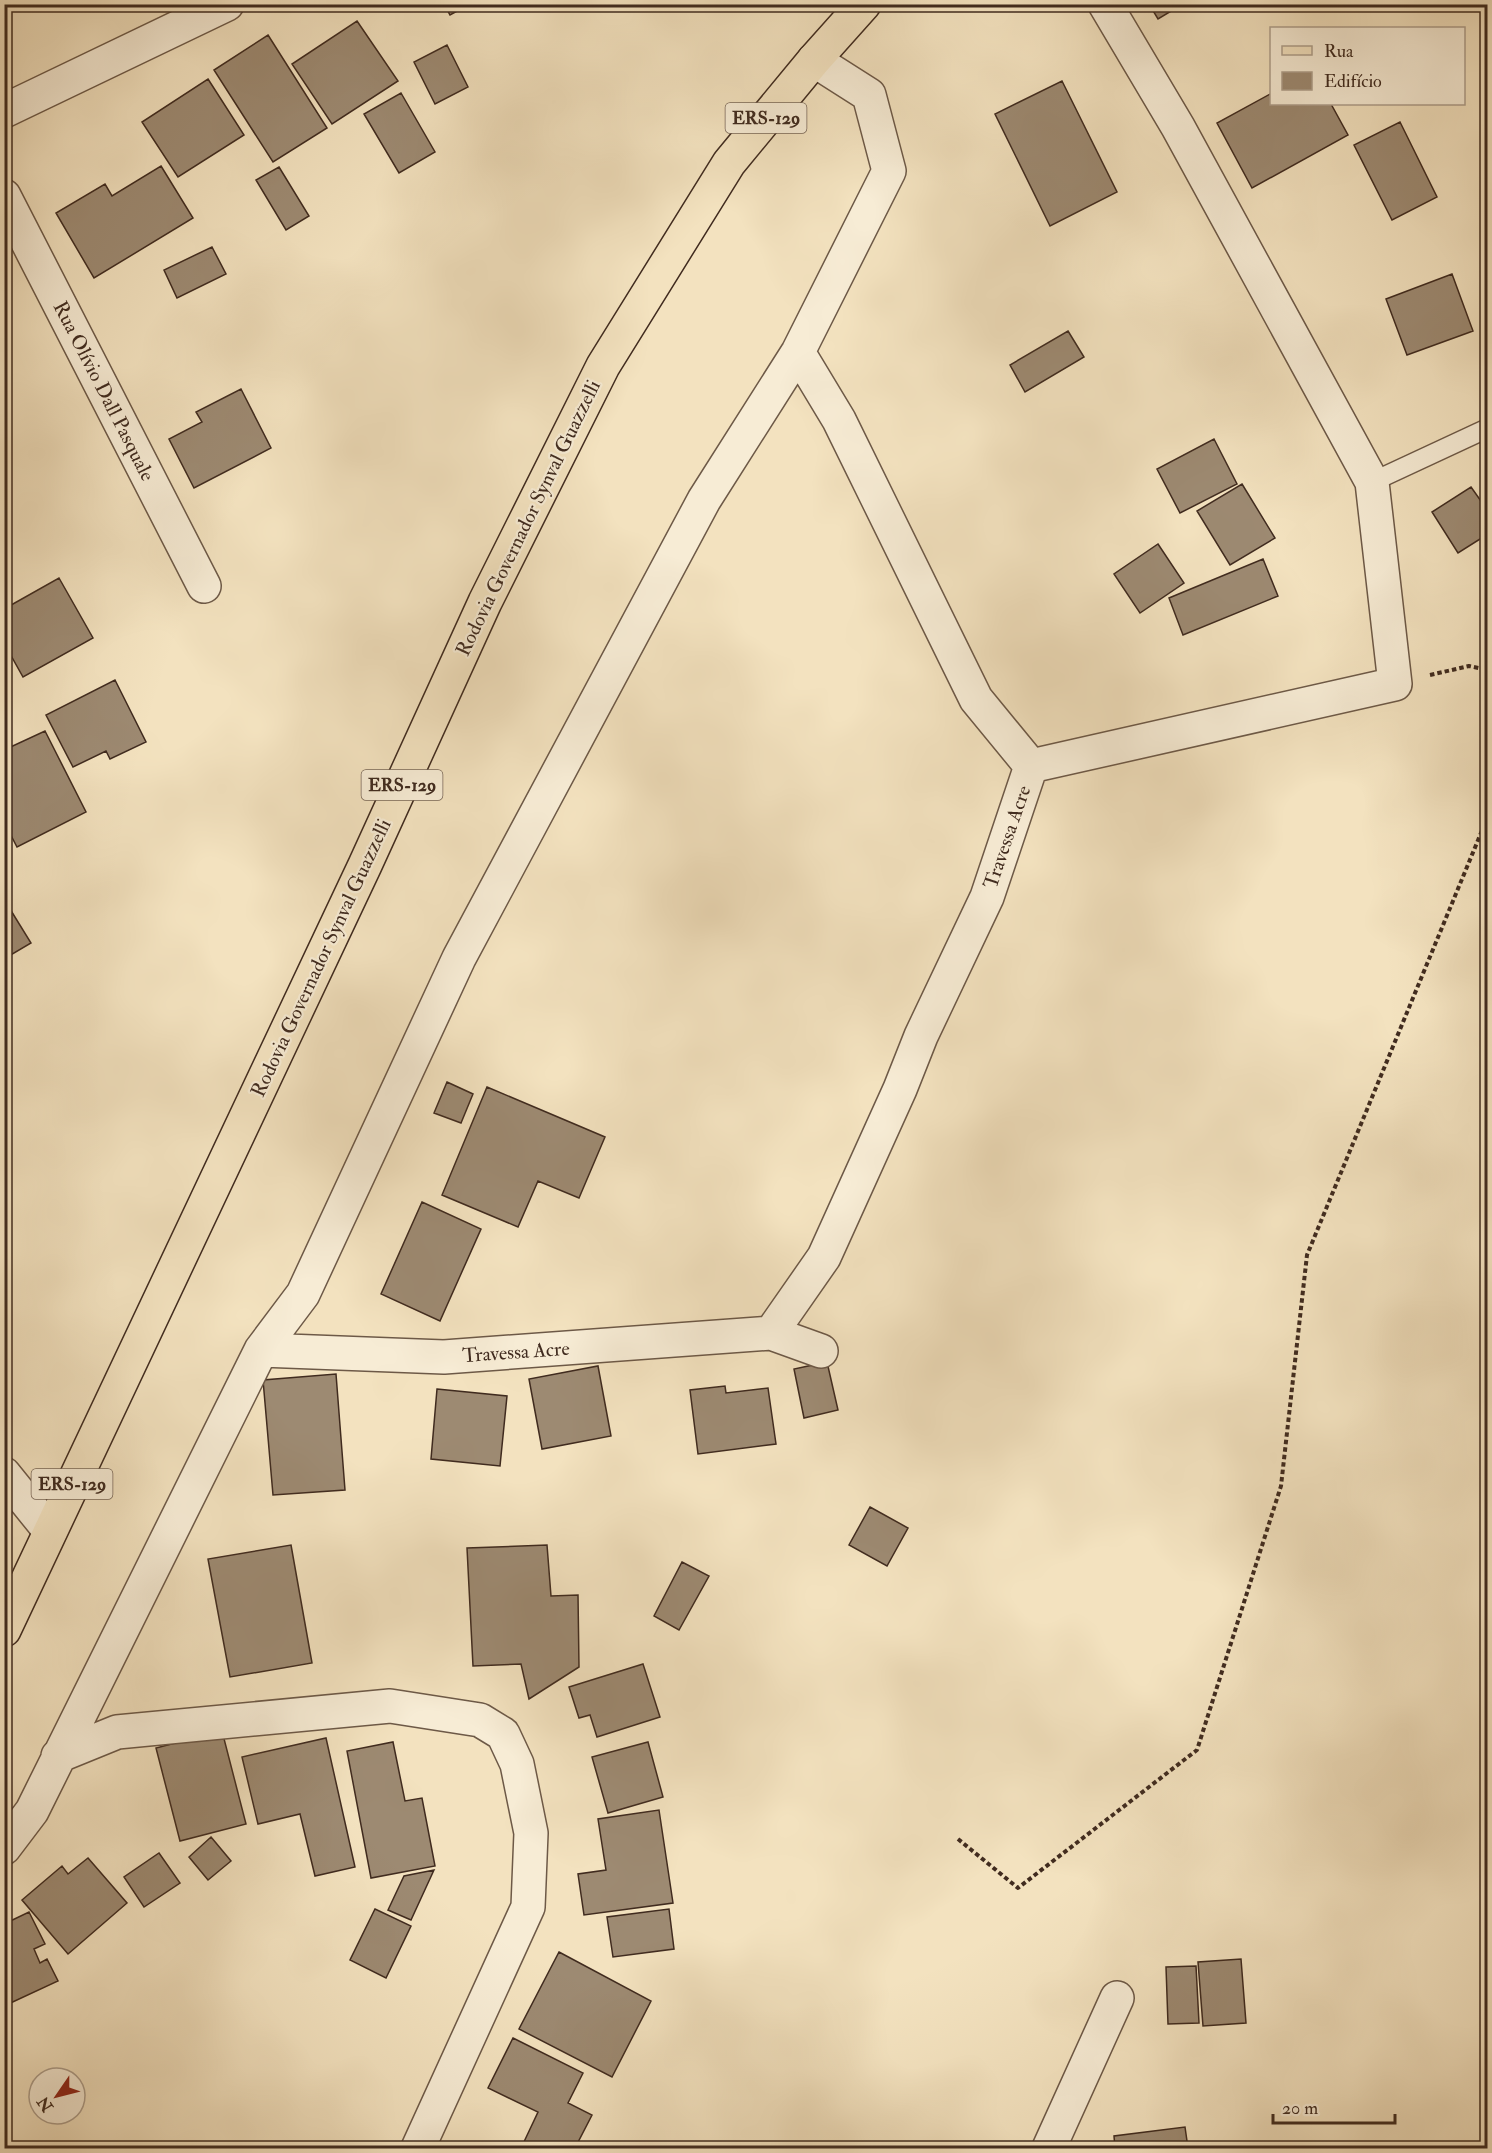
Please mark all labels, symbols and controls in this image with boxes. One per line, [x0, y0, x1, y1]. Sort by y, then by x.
legend [1270, 27, 1465, 105]
text: Rua [1324, 40, 1354, 63]
text: Edifício [1324, 70, 1382, 93]
road number: ERS-129 [726, 103, 807, 133]
street label: Rua Olívio Dall Pasquale [48, 297, 160, 485]
street label: Rodovia Governador Synval Guazzelli [450, 376, 606, 660]
road number: ERS-129 [362, 770, 442, 800]
street label: Travessa Acre [978, 782, 1036, 892]
street label: Rodovia Governador Synval Guazzelli [245, 815, 397, 1101]
street label: Travessa Acre [461, 1336, 571, 1368]
road number: ERS-129 [32, 1469, 112, 1499]
north arrow [27, 2066, 87, 2126]
scale bar [1273, 2087, 1394, 2125]
text: N [33, 2092, 58, 2116]
text: 20 m [1282, 2097, 1318, 2120]

